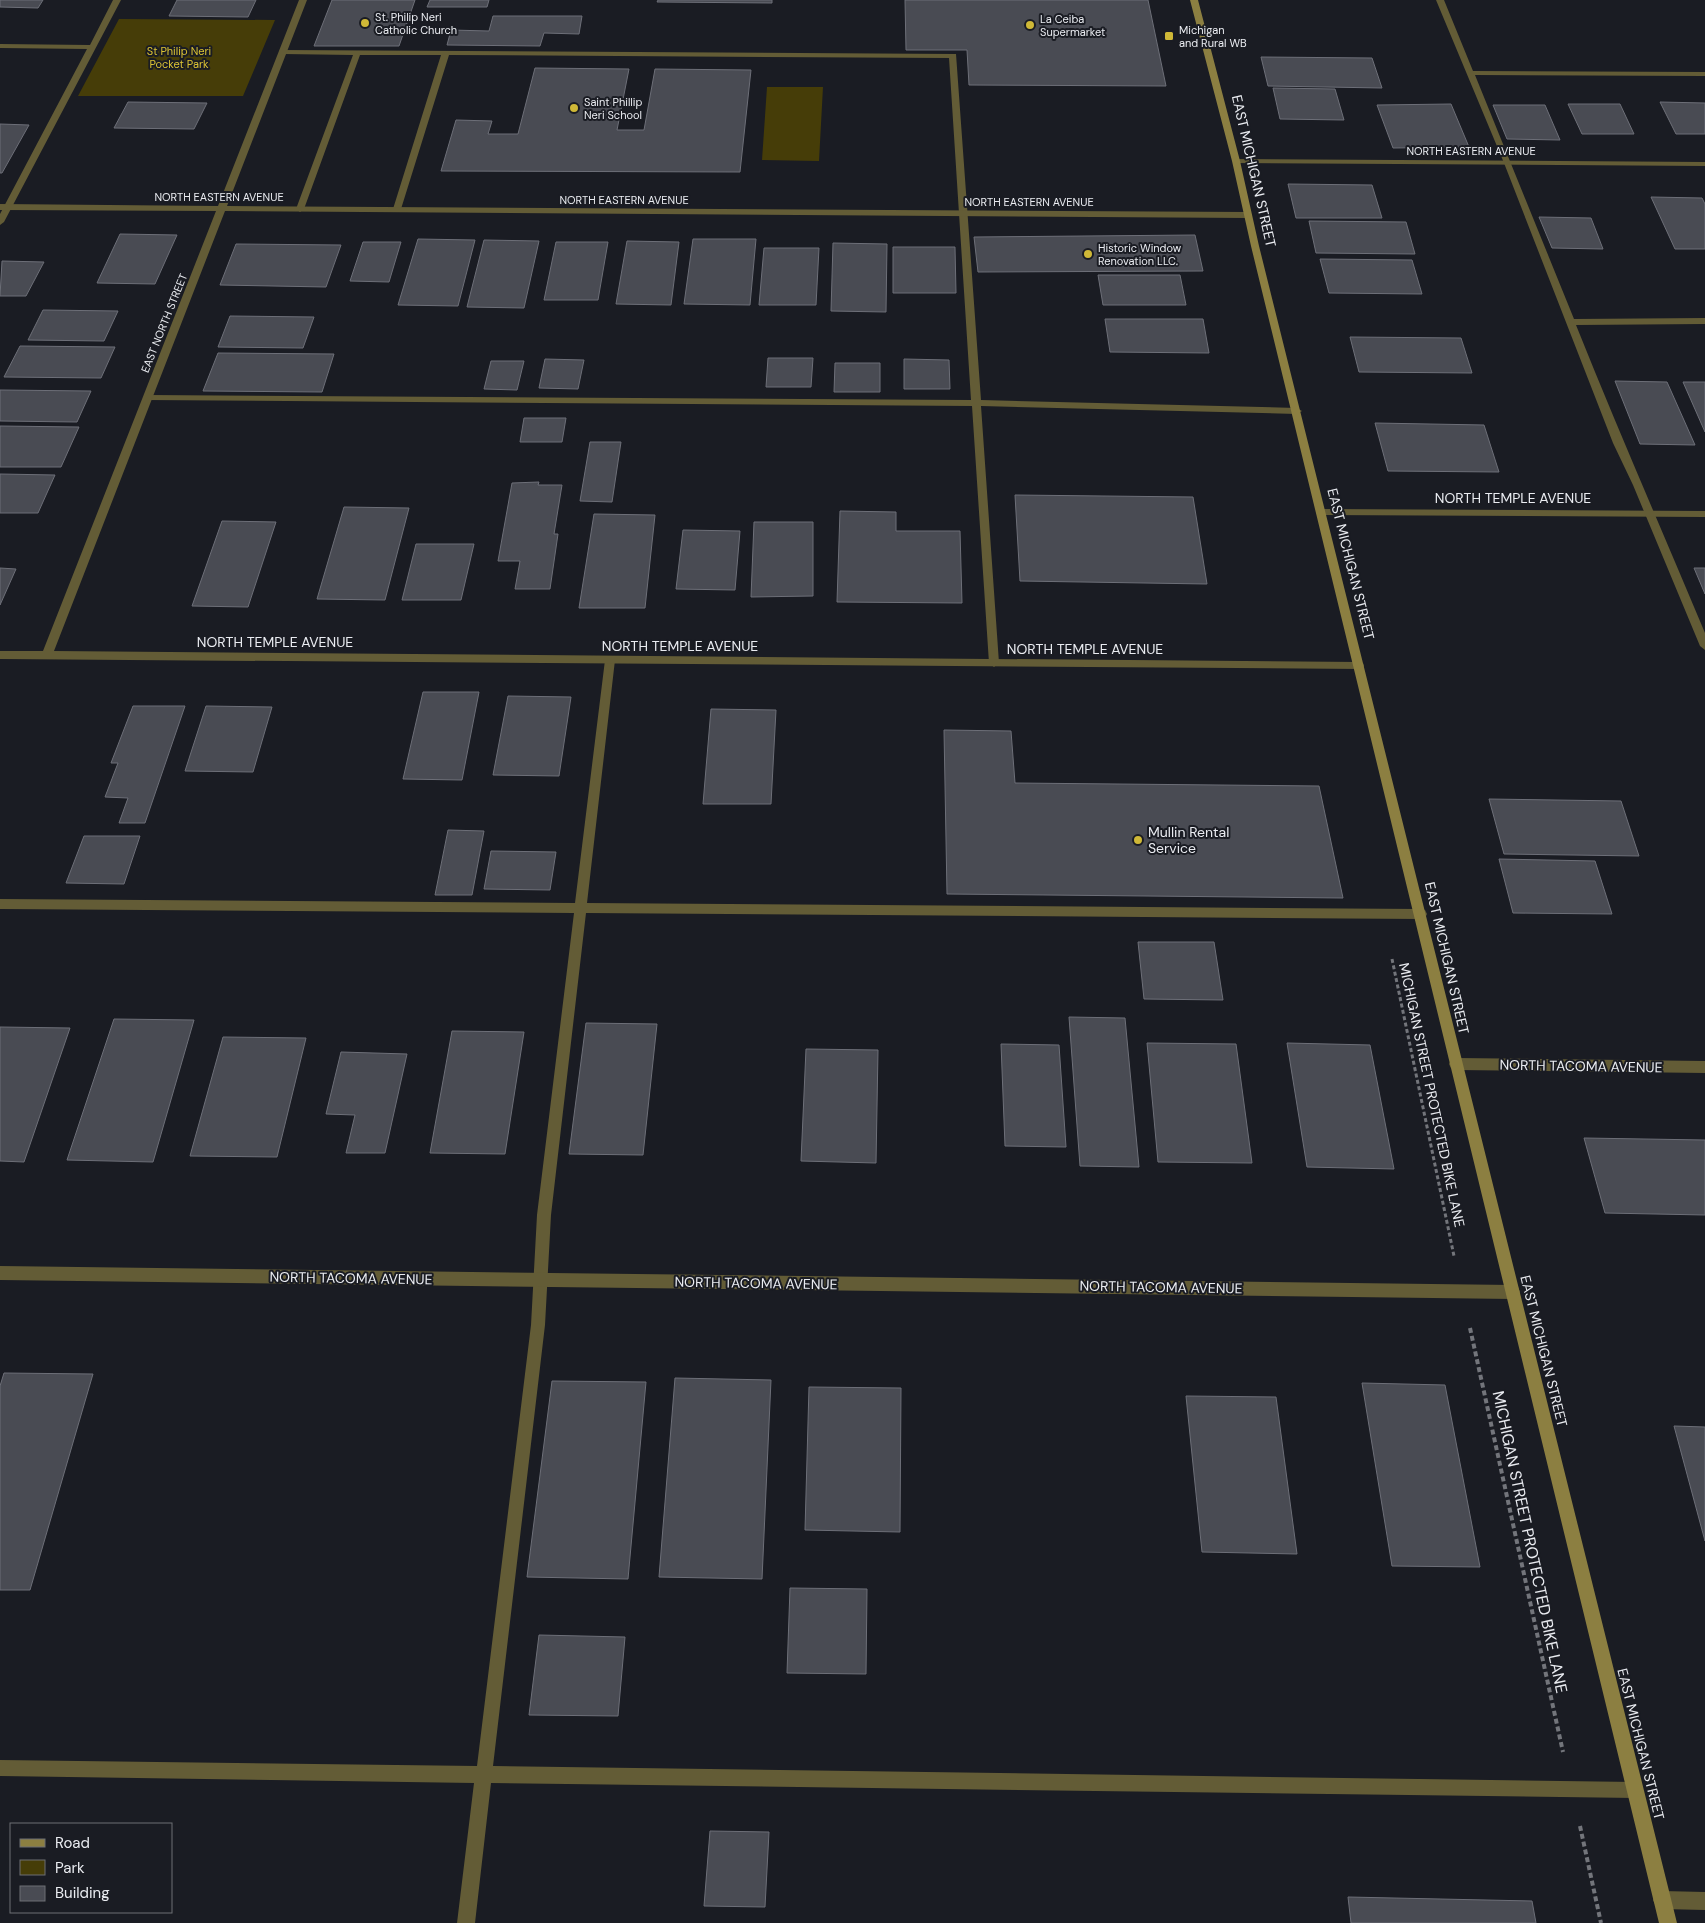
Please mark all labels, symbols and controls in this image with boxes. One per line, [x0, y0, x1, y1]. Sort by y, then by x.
place label: St. Philip Neri Catholic Church [375, 10, 457, 37]
place label: La Ceiba Supermarket [1040, 12, 1105, 39]
marker: St. Philip Neri Catholic Church [359, 17, 371, 29]
marker: La Ceiba Supermarket [1024, 19, 1036, 31]
place label: Michigan and Rural WB [1179, 23, 1247, 50]
marker: Michigan and Rural WB [1163, 30, 1175, 42]
park label: St Philip Neri Pocket Park [147, 44, 211, 71]
street label: EAST MICHIGAN STREET [1228, 93, 1280, 249]
place label: Saint Phillip Neri School [584, 95, 642, 122]
marker: Saint Phillip Neri School [568, 102, 580, 114]
street label: NORTH EASTERN AVENUE [1406, 144, 1536, 158]
street label: NORTH EASTERN AVENUE [154, 190, 284, 204]
street label: NORTH EASTERN AVENUE [559, 193, 689, 207]
street label: NORTH EASTERN AVENUE [964, 195, 1094, 209]
place label: Historic Window Renovation LLC. [1098, 241, 1182, 268]
marker: Historic Window Renovation LLC. [1082, 248, 1094, 260]
street label: EAST NORTH STREET [138, 271, 190, 375]
street label: EAST MICHIGAN STREET [1323, 486, 1379, 642]
street label: NORTH TEMPLE AVENUE [1435, 489, 1591, 507]
street label: NORTH TEMPLE AVENUE [197, 633, 353, 651]
street label: NORTH TEMPLE AVENUE [602, 637, 758, 655]
street label: NORTH TEMPLE AVENUE [1007, 640, 1163, 658]
place label: Mullin Rental Service [1148, 823, 1229, 857]
marker: Mullin Rental Service [1132, 834, 1144, 846]
street label: EAST MICHIGAN STREET [1421, 880, 1473, 1036]
street label: MICHIGAN STREET PROTECTED BIKE LANE [1395, 961, 1469, 1229]
street label: NORTH TACOMA AVENUE [1499, 1056, 1663, 1076]
street label: NORTH TACOMA AVENUE [269, 1268, 433, 1288]
street label: NORTH TACOMA AVENUE [674, 1273, 838, 1293]
street label: EAST MICHIGAN STREET [1516, 1273, 1572, 1429]
street label: NORTH TACOMA AVENUE [1079, 1277, 1243, 1297]
street label: MICHIGAN STREET PROTECTED BIKE LANE [1488, 1389, 1572, 1695]
street label: EAST MICHIGAN STREET [1613, 1666, 1669, 1822]
legend [10, 1823, 172, 1913]
text: Road [55, 1833, 90, 1853]
text: Park [55, 1858, 85, 1878]
text: Building [55, 1883, 110, 1903]

